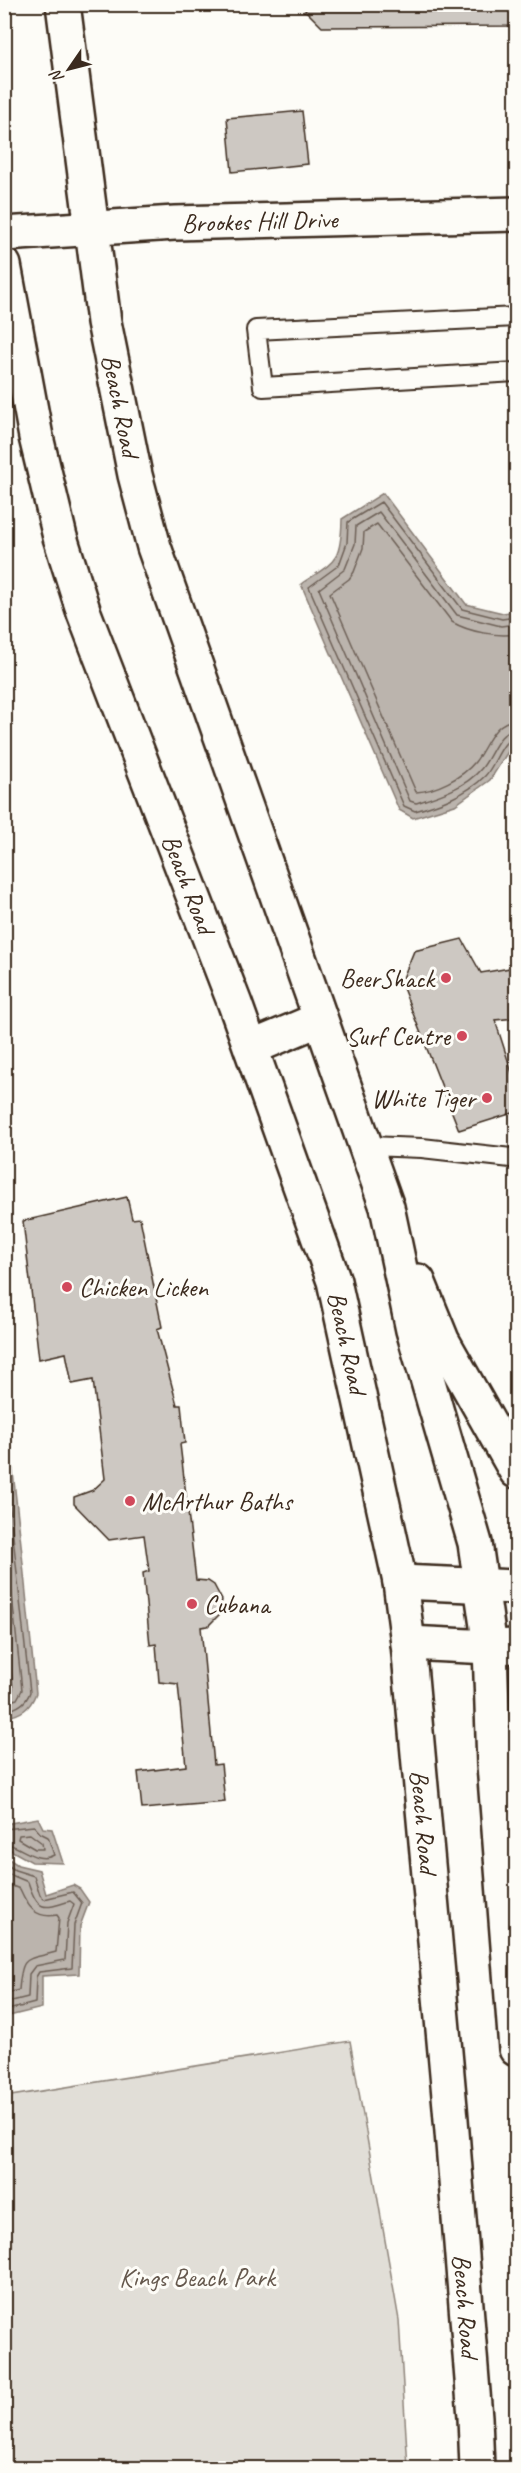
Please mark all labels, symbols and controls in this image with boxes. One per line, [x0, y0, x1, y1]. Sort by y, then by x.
north arrow [39, 39, 99, 99]
text: N [45, 65, 69, 87]
street label: Brookes Hill Drive [181, 202, 339, 239]
street label: Beach Road [95, 352, 148, 463]
street label: Beach Road [155, 830, 224, 942]
place label: BeerShack [340, 962, 437, 995]
marker: BeerShack [439, 971, 453, 985]
place label: Surf Centre [346, 1020, 452, 1053]
marker: Surf Centre [455, 1029, 469, 1043]
place label: White Tiger [371, 1082, 478, 1115]
marker: White Tiger [480, 1091, 494, 1105]
place label: Chicken Licken [79, 1271, 209, 1304]
marker: Chicken Licken [60, 1280, 74, 1294]
street label: Beach Road [320, 1289, 376, 1401]
place label: McArthur Baths [142, 1485, 294, 1518]
marker: McArthur Baths [123, 1494, 137, 1508]
place label: Cubana [204, 1588, 272, 1621]
marker: Cubana [185, 1597, 199, 1611]
street label: Beach Road [403, 1769, 446, 1879]
street label: Beach Road [445, 2253, 487, 2363]
park label: Kings Beach Park [119, 2261, 277, 2294]

